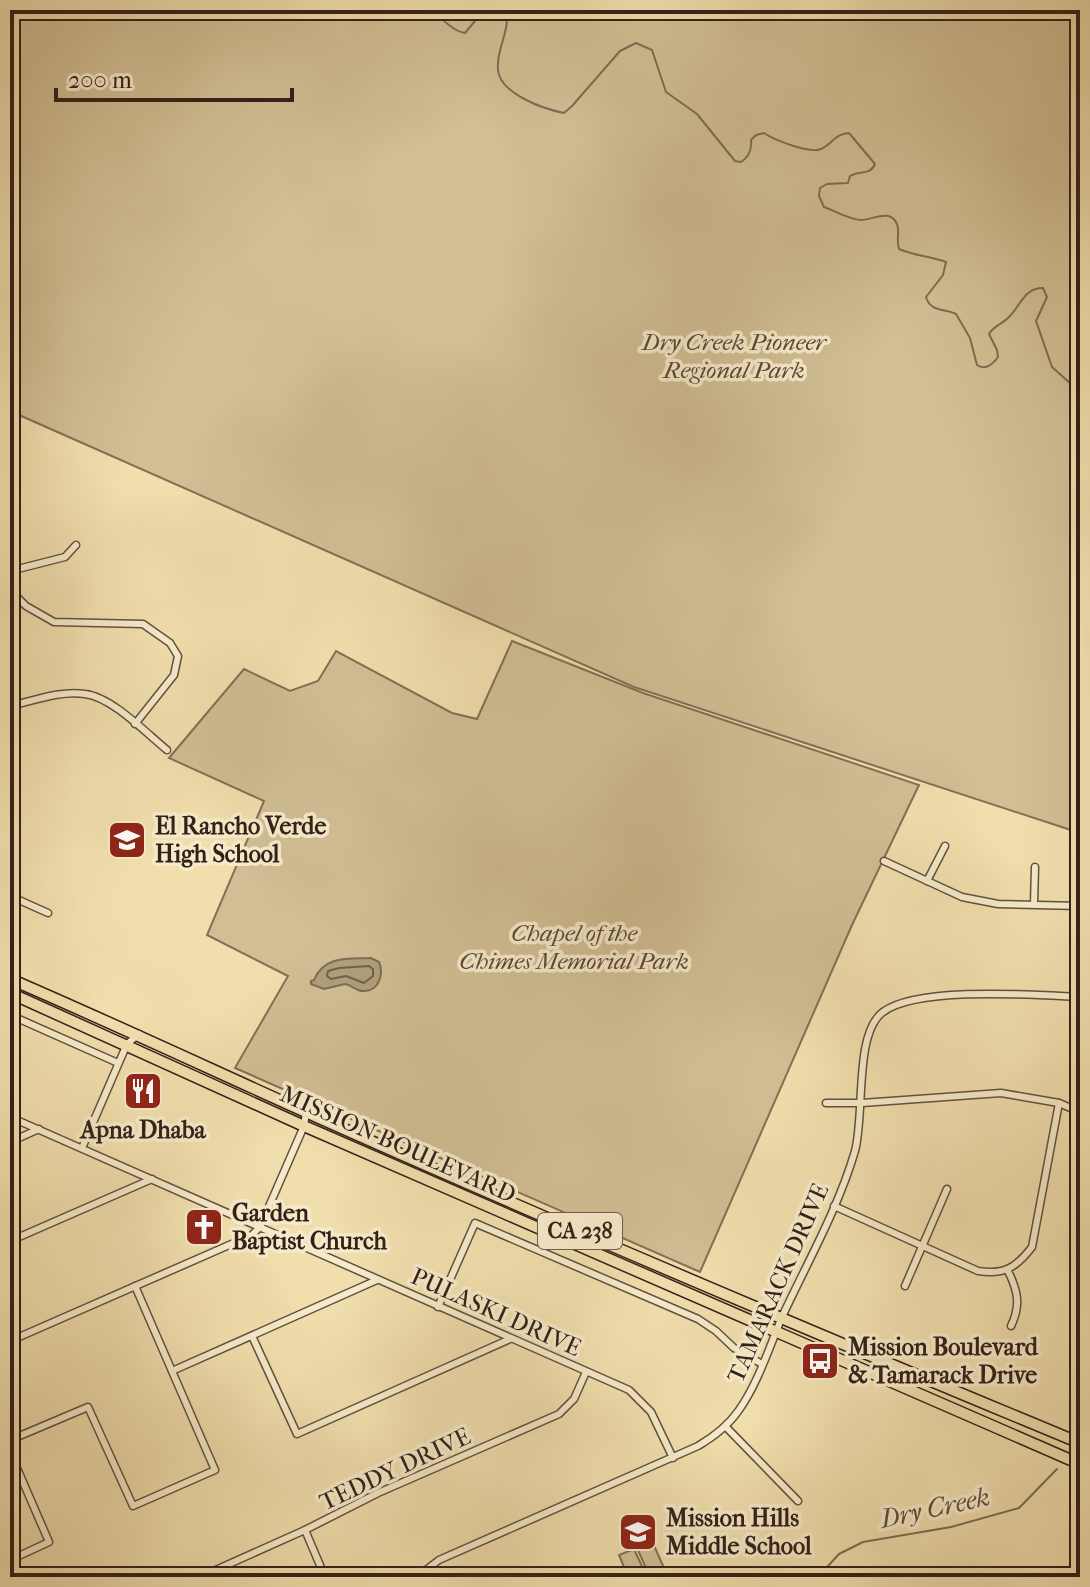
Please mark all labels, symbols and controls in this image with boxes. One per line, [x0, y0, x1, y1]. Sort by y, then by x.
scale bar [56, 52, 292, 102]
text: 200 m [68, 66, 132, 94]
park label: Dry Creek Pioneer Regional Park [640, 328, 828, 384]
place label: El Rancho Verde High School [155, 812, 326, 868]
school or university icon: El Rancho Verde High School [106, 819, 148, 861]
park label: Chapel of the Chimes Memorial Park [459, 919, 689, 975]
restaurant icon: Apna Dhaba [122, 1070, 164, 1112]
street label: MISSION BOULEVARD [276, 1079, 520, 1209]
place label: Apna Dhaba [78, 1116, 206, 1144]
street label: TAMARACK DRIVE [721, 1179, 835, 1387]
place label: Garden Baptist Church [232, 1199, 387, 1255]
church icon: Garden Baptist Church [183, 1206, 225, 1248]
road number: CA 238 [538, 1213, 622, 1249]
street label: PULASKI DRIVE [407, 1262, 585, 1362]
place label: Mission Boulevard & Tamarack Drive [848, 1333, 1039, 1389]
bus stop icon: Mission Boulevard & Tamarack Drive [799, 1340, 841, 1382]
street label: TEDDY DRIVE [315, 1422, 475, 1516]
water label: Dry Creek [876, 1481, 992, 1535]
place label: Mission Hills Middle School [666, 1504, 812, 1560]
school or university icon: Mission Hills Middle School [617, 1511, 659, 1553]

